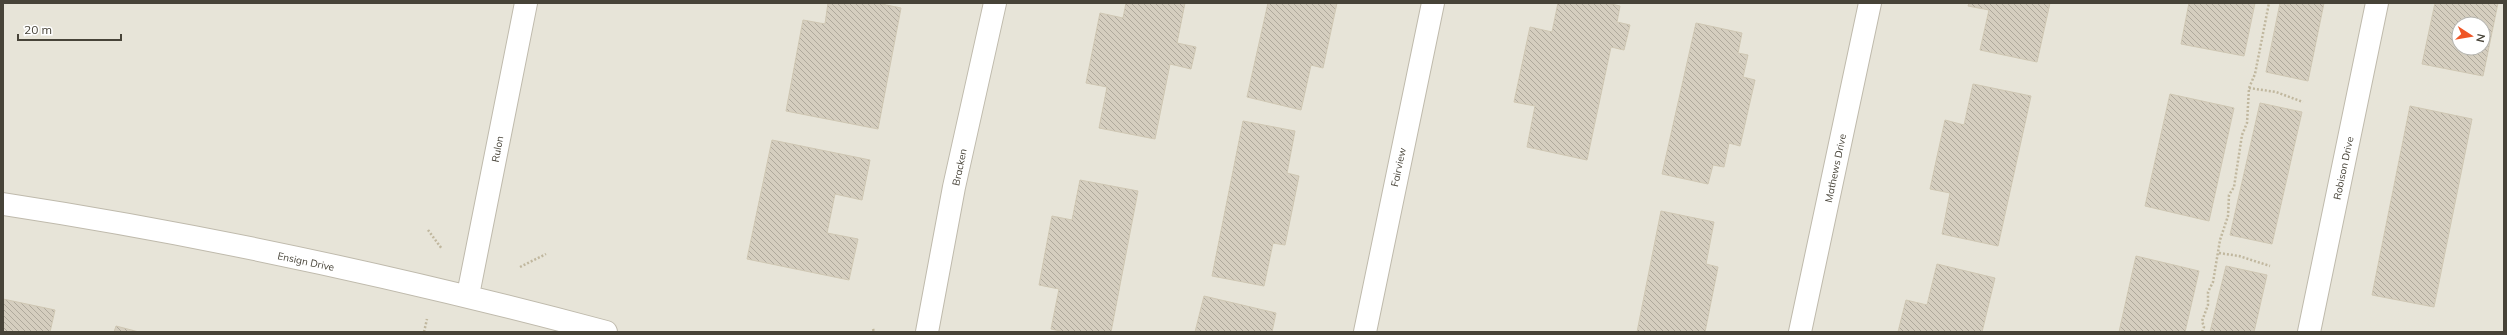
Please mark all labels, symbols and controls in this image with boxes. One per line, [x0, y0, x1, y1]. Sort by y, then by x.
scale bar [18, 16, 121, 42]
north arrow [2451, 16, 2491, 56]
text: 20 m [24, 22, 52, 37]
text: N [2473, 33, 2488, 44]
street label: Mathews Drive [1822, 133, 1849, 204]
street label: Rulon [489, 135, 506, 163]
street label: Robison Drive [2330, 135, 2357, 201]
street label: Fairview [1388, 146, 1409, 188]
street label: Bracken [949, 147, 970, 187]
street label: Ensign Drive [276, 249, 335, 274]

